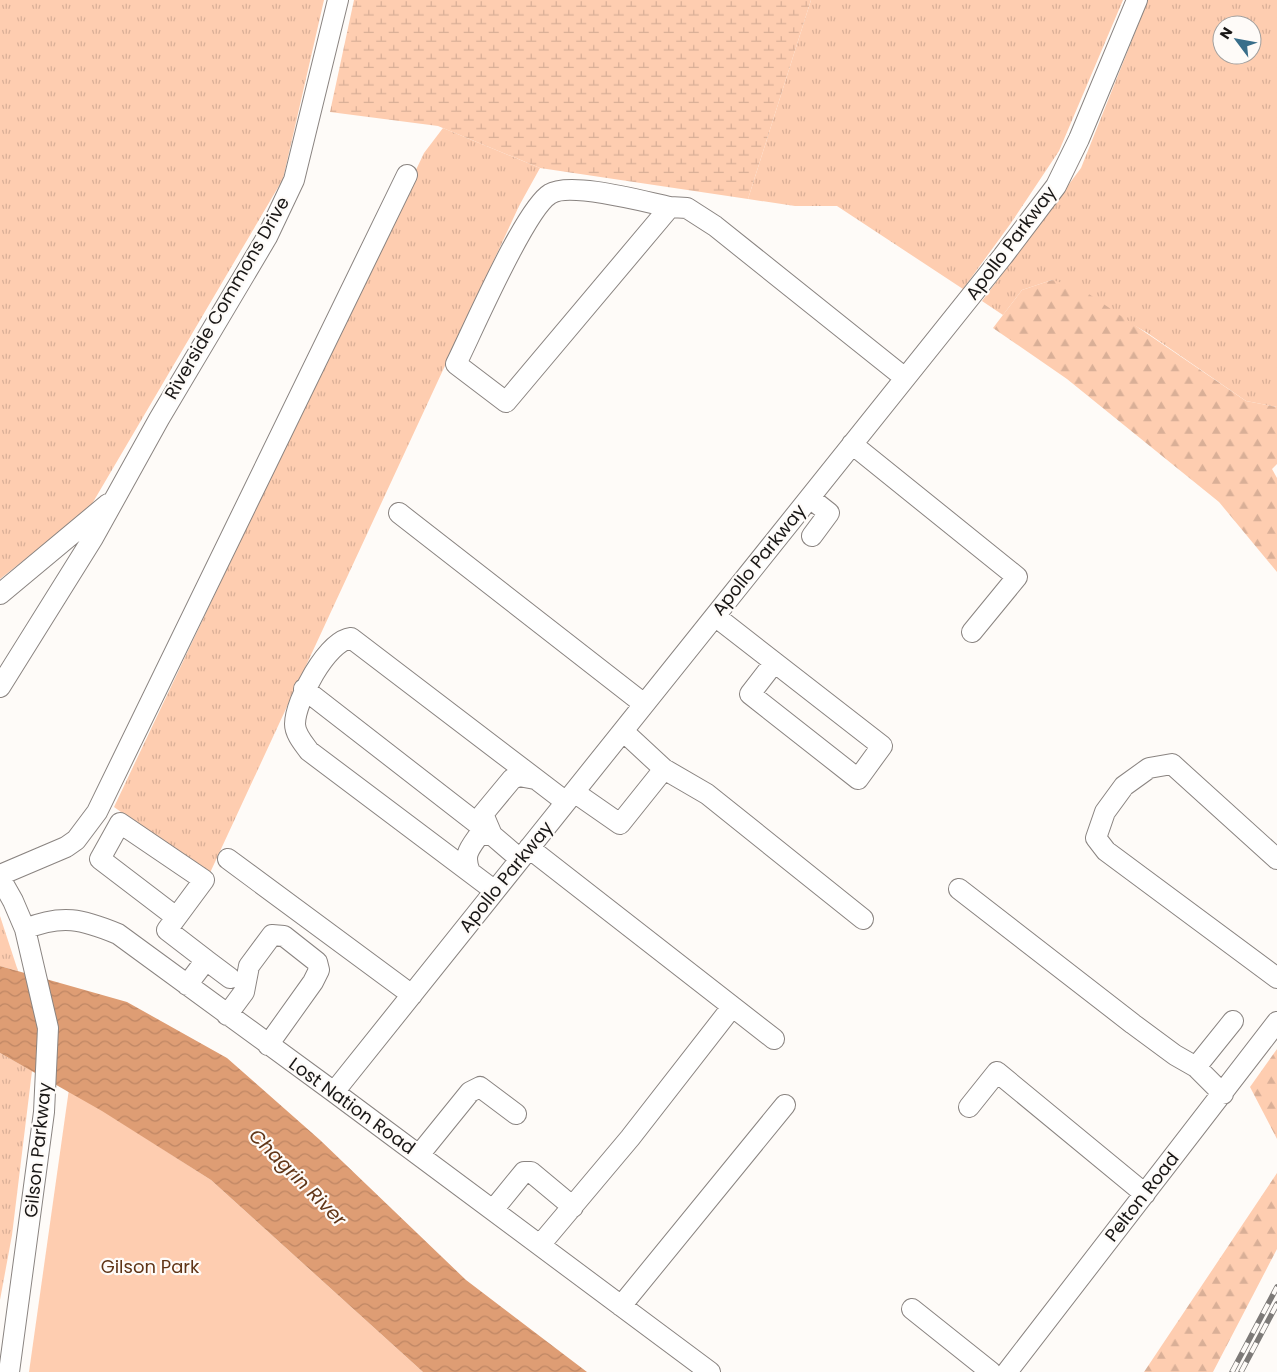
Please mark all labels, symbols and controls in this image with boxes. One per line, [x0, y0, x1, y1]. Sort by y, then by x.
north arrow [1212, 15, 1262, 65]
text: N [1215, 23, 1237, 43]
street label: Apollo Parkway [960, 181, 1062, 305]
street label: Riverside Commons Drive [158, 192, 295, 404]
street label: Apollo Parkway [706, 499, 811, 621]
street label: Apollo Parkway [453, 816, 558, 938]
street label: Lost Nation Road [284, 1051, 421, 1160]
street label: Gilson Parkway [18, 1081, 57, 1219]
water label: Chagrin River [243, 1123, 353, 1233]
street label: Pelton Road [1099, 1147, 1184, 1247]
park label: Gilson Park [101, 1254, 200, 1279]

